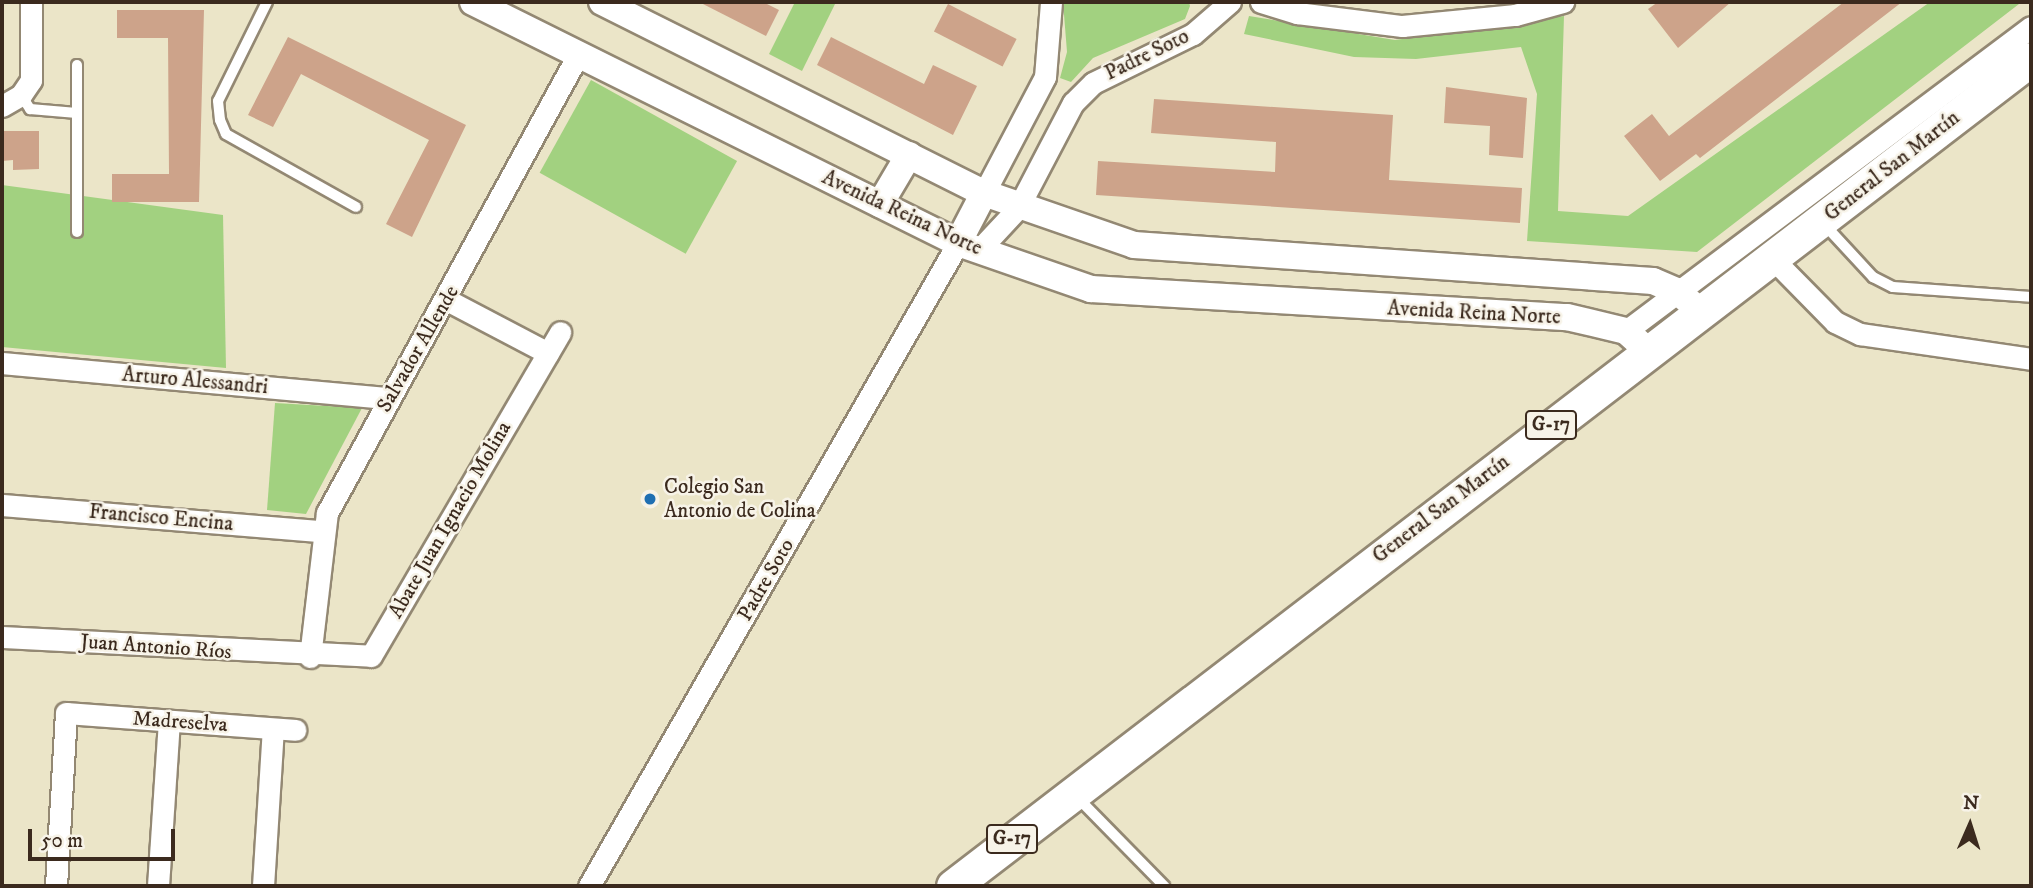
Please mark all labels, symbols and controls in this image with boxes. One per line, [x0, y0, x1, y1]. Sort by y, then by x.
street label: Padre Soto [1101, 24, 1193, 86]
street label: General San Martín [1819, 105, 1965, 227]
street label: Avenida Reina Norte [818, 165, 986, 261]
street label: Salvador Allende [372, 281, 464, 417]
street label: Avenida Reina Norte [1387, 296, 1561, 330]
street label: Arturo Alessandri [121, 362, 269, 400]
road number: G-17 [1525, 410, 1577, 440]
street label: Abate Juan Ignacio Molina [383, 417, 517, 623]
street label: General San Martín [1368, 449, 1514, 569]
place label: Colegio San Antonio de Colina [664, 474, 816, 524]
marker: Colegio San Antonio de Colina [642, 491, 658, 507]
street label: Francisco Encina [88, 499, 234, 537]
street label: Padre Soto [732, 534, 800, 626]
street label: Juan Antonio Ríos [80, 629, 232, 665]
street label: Madreselva [132, 706, 228, 738]
north arrow [1935, 790, 2005, 860]
text: N [1963, 792, 1980, 815]
scale bar [32, 814, 178, 858]
road number: G-17 [986, 824, 1038, 854]
text: 50 m [41, 828, 83, 854]

